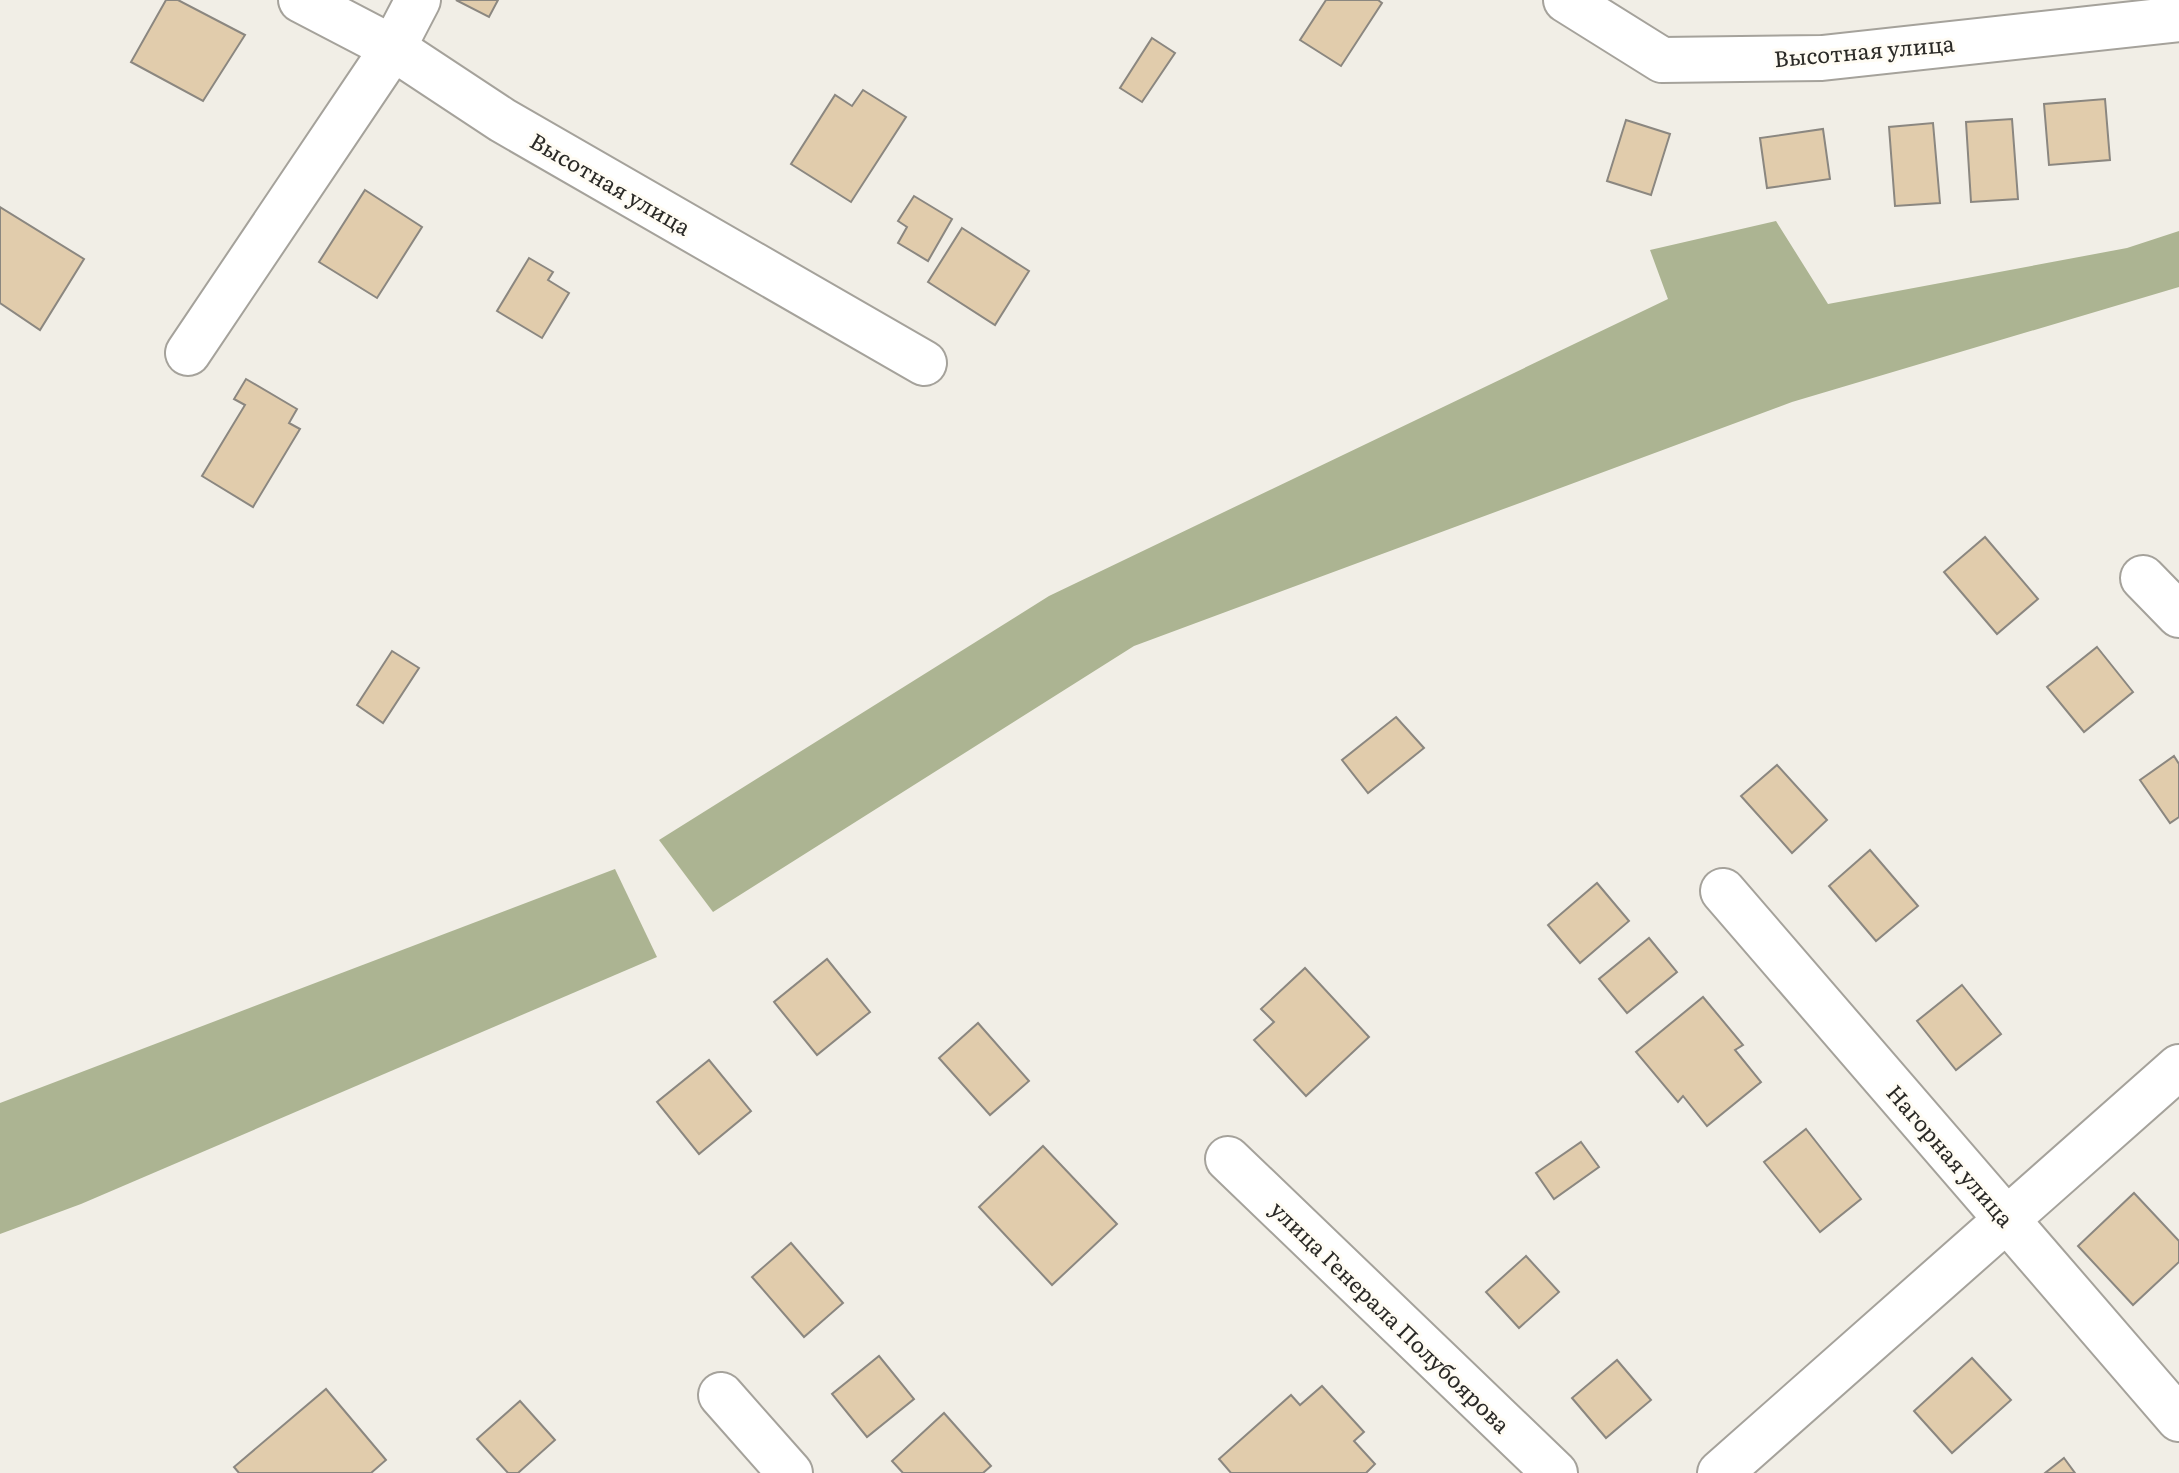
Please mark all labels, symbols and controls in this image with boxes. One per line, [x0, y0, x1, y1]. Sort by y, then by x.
street label: Высотная улица [1772, 26, 1956, 74]
street label: Высотная улица [524, 123, 698, 243]
street label: Нагорная улица [1880, 1076, 2022, 1234]
street label: улица Генерала Полубоярова [1264, 1192, 1518, 1440]

